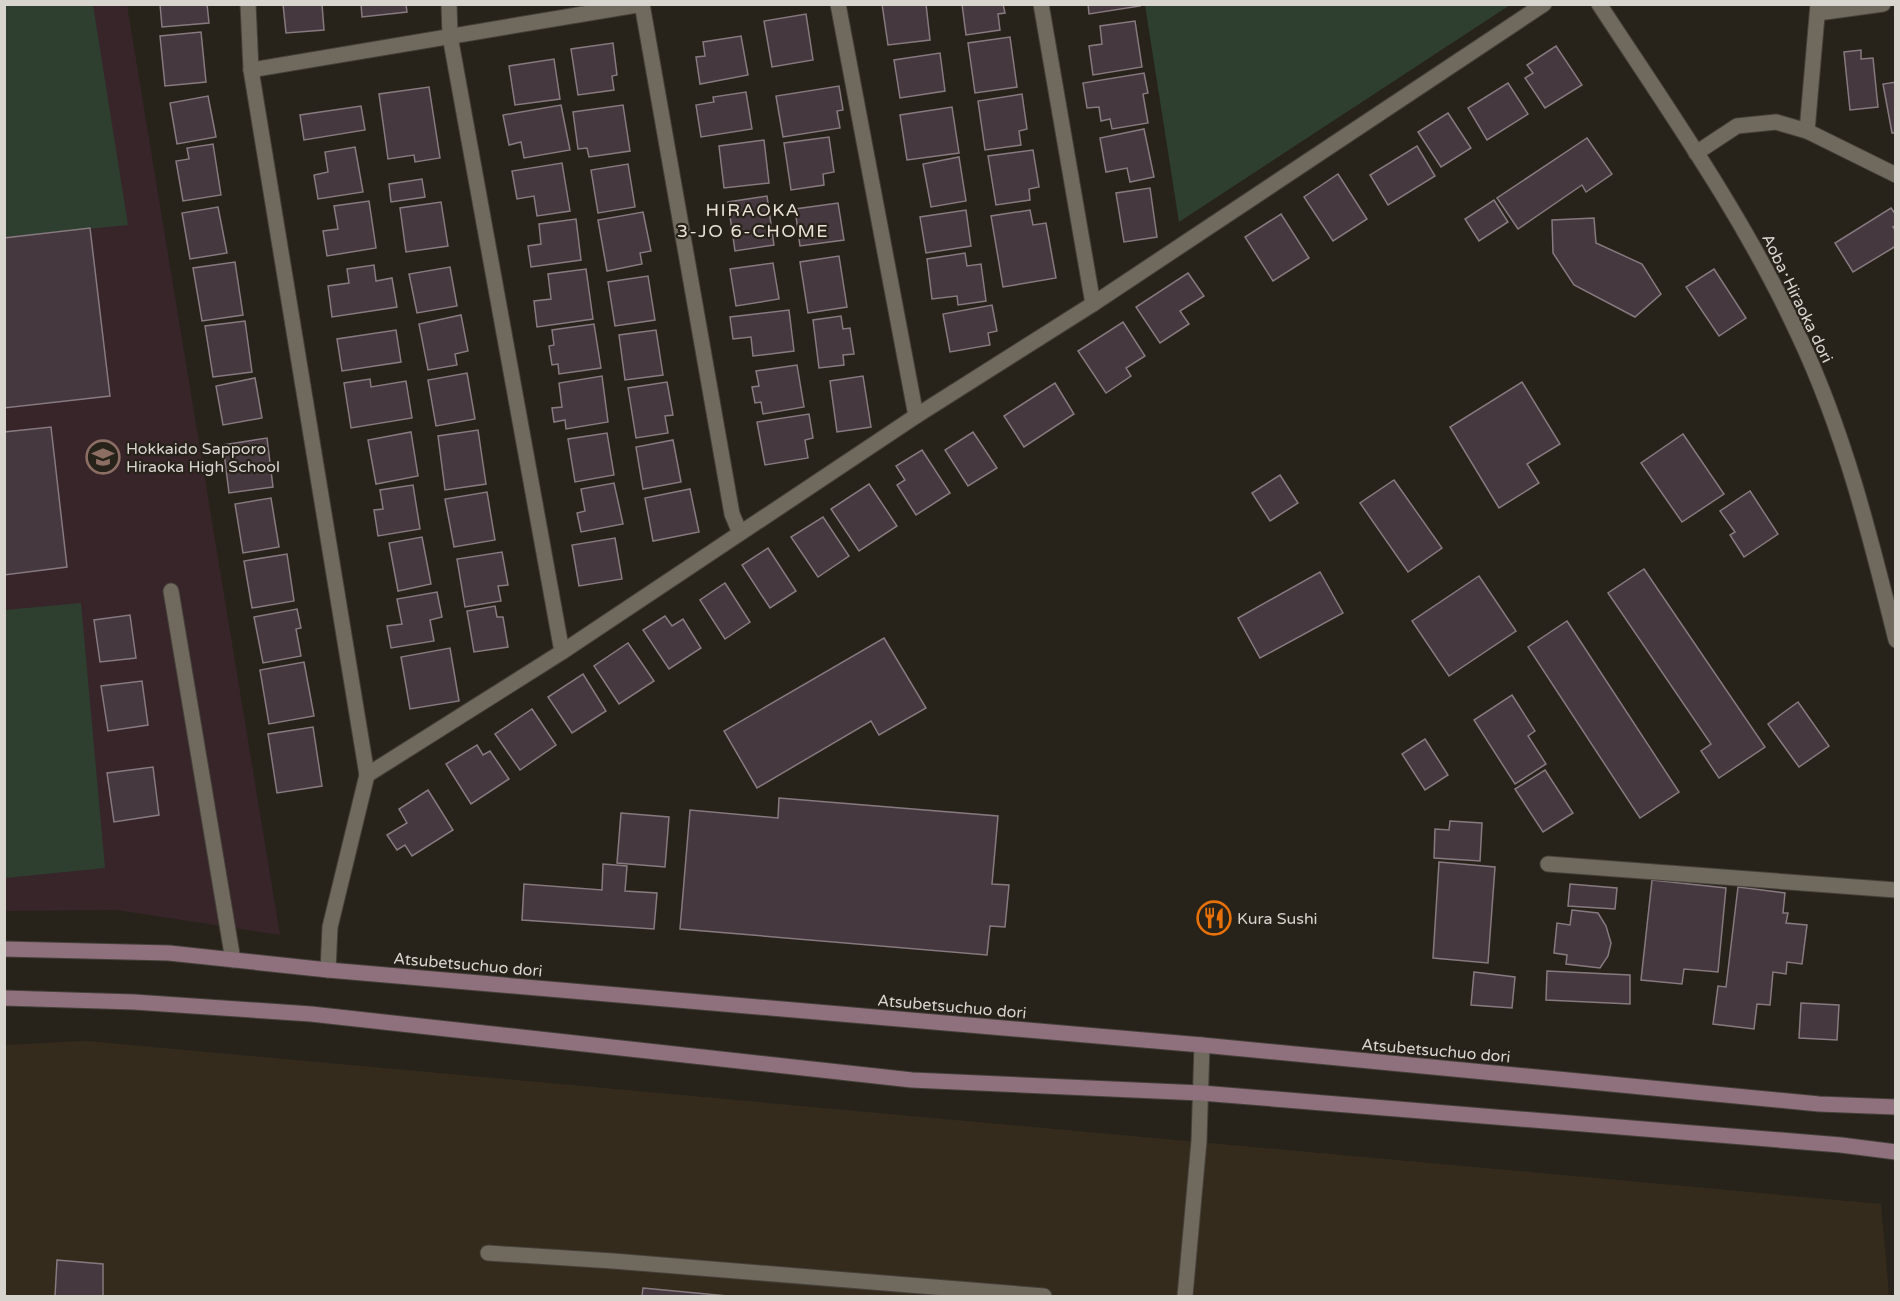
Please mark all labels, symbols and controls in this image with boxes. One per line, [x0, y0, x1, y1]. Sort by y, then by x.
district label: HIRAOKA 3-JO 6-CHOME [677, 199, 829, 242]
street label: Aoba･Hiraoka dori [1757, 231, 1837, 366]
school or university icon: Hokkaido Sapporo Hiraoka High School [85, 439, 121, 475]
place label: Hokkaido Sapporo Hiraoka High School [126, 439, 280, 477]
restaurant icon: Kura Sushi [1196, 900, 1232, 936]
place label: Kura Sushi [1237, 909, 1318, 929]
street label: Atsubetsuchuo dori [393, 949, 543, 981]
street label: Atsubetsuchuo dori [877, 991, 1027, 1023]
street label: Atsubetsuchuo dori [1361, 1035, 1511, 1067]

